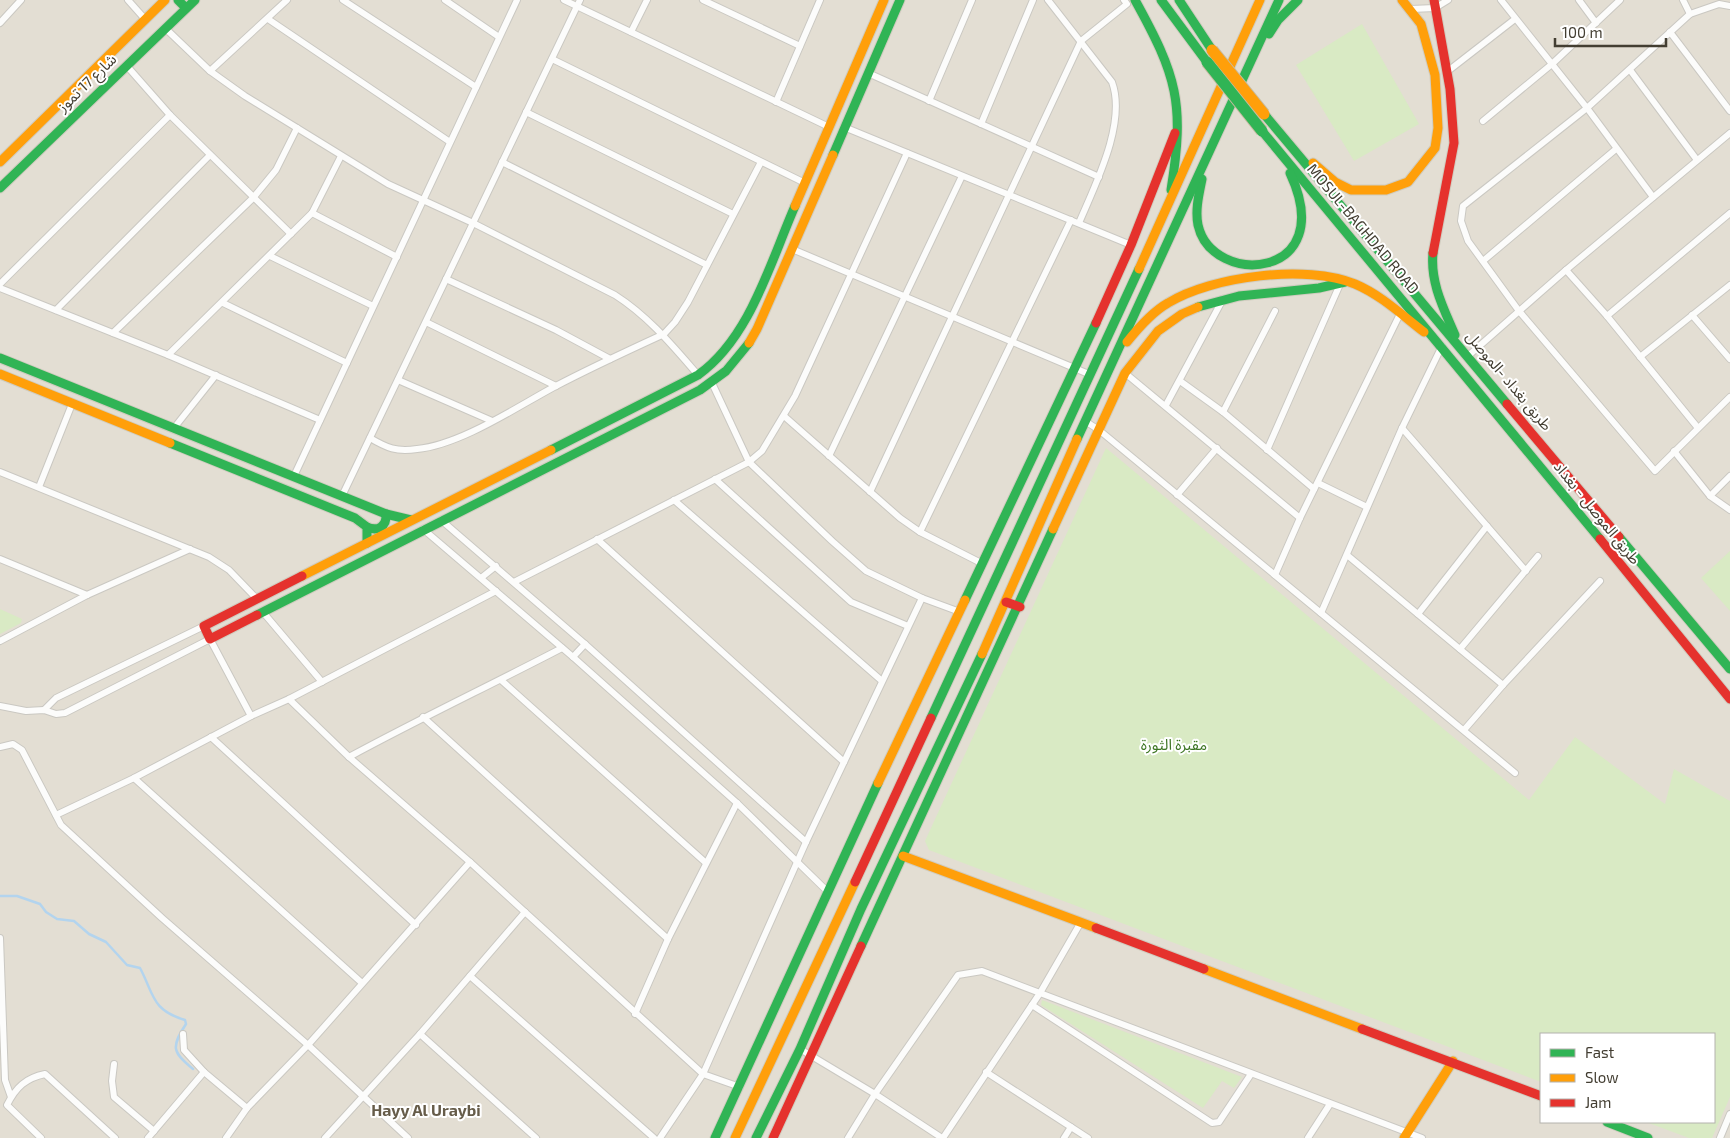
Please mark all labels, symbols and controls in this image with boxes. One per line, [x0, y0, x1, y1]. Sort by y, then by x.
scale bar [1555, 15, 1666, 47]
text: 100 m [1562, 23, 1603, 41]
street label: شارع 17 تموز [52, 49, 123, 118]
street label: MOSUL-BAGHDAD ROAD [1304, 160, 1424, 297]
street label: طريق بغداد -الموصل [1462, 327, 1556, 435]
street label: طريق الموصل - بغداد [1549, 457, 1645, 569]
park label: مقبرة الثورة [1141, 735, 1207, 754]
legend [1540, 1033, 1715, 1123]
text: Fast [1585, 1043, 1615, 1061]
text: Slow [1585, 1068, 1619, 1086]
text: Jam [1585, 1093, 1611, 1111]
district label: Hayy Al Uraybi [371, 1100, 481, 1120]

